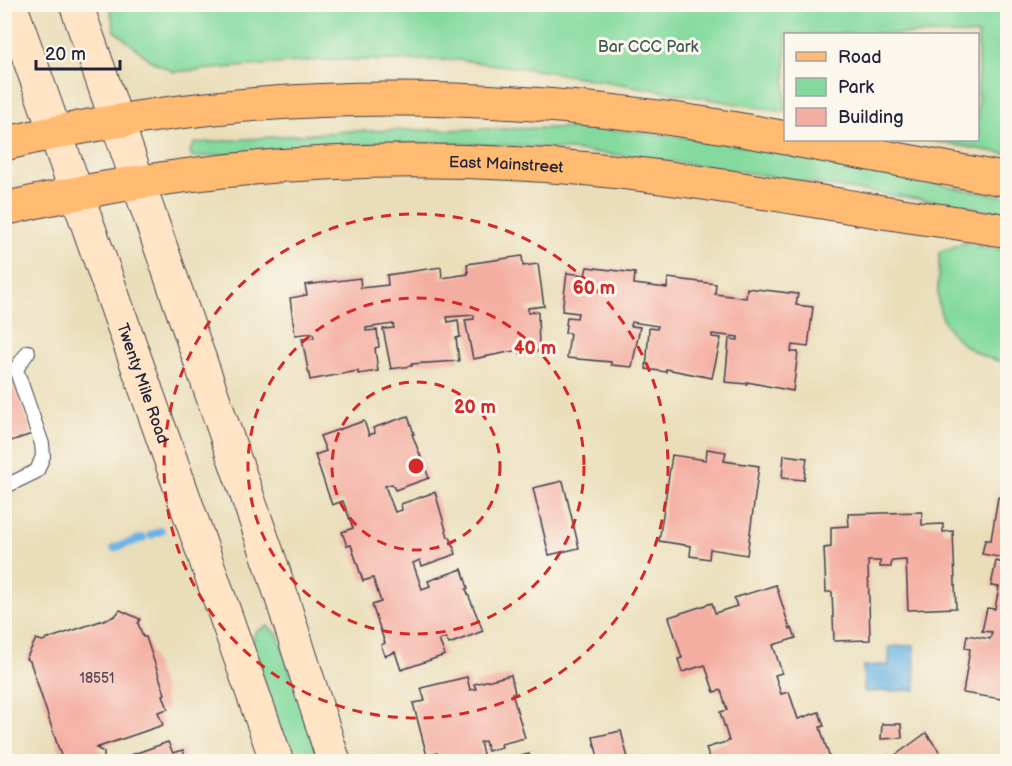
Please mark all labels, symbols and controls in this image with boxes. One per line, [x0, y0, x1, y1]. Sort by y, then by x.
scale bar [36, 33, 120, 71]
legend [784, 33, 979, 141]
park label: Bar CCC Park [598, 38, 698, 57]
text: 20 m [45, 44, 86, 65]
text: Road [838, 47, 882, 68]
text: Park [838, 77, 874, 98]
text: Building [838, 107, 904, 128]
street label: East Mainstreet [449, 153, 564, 178]
text: 60 m [573, 278, 615, 299]
street label: Twenty Mile Road [112, 321, 172, 446]
text: 40 m [514, 338, 556, 359]
text: 20 m [454, 397, 496, 418]
centre of rings [406, 456, 426, 476]
house number: 18551 [79, 670, 115, 687]

